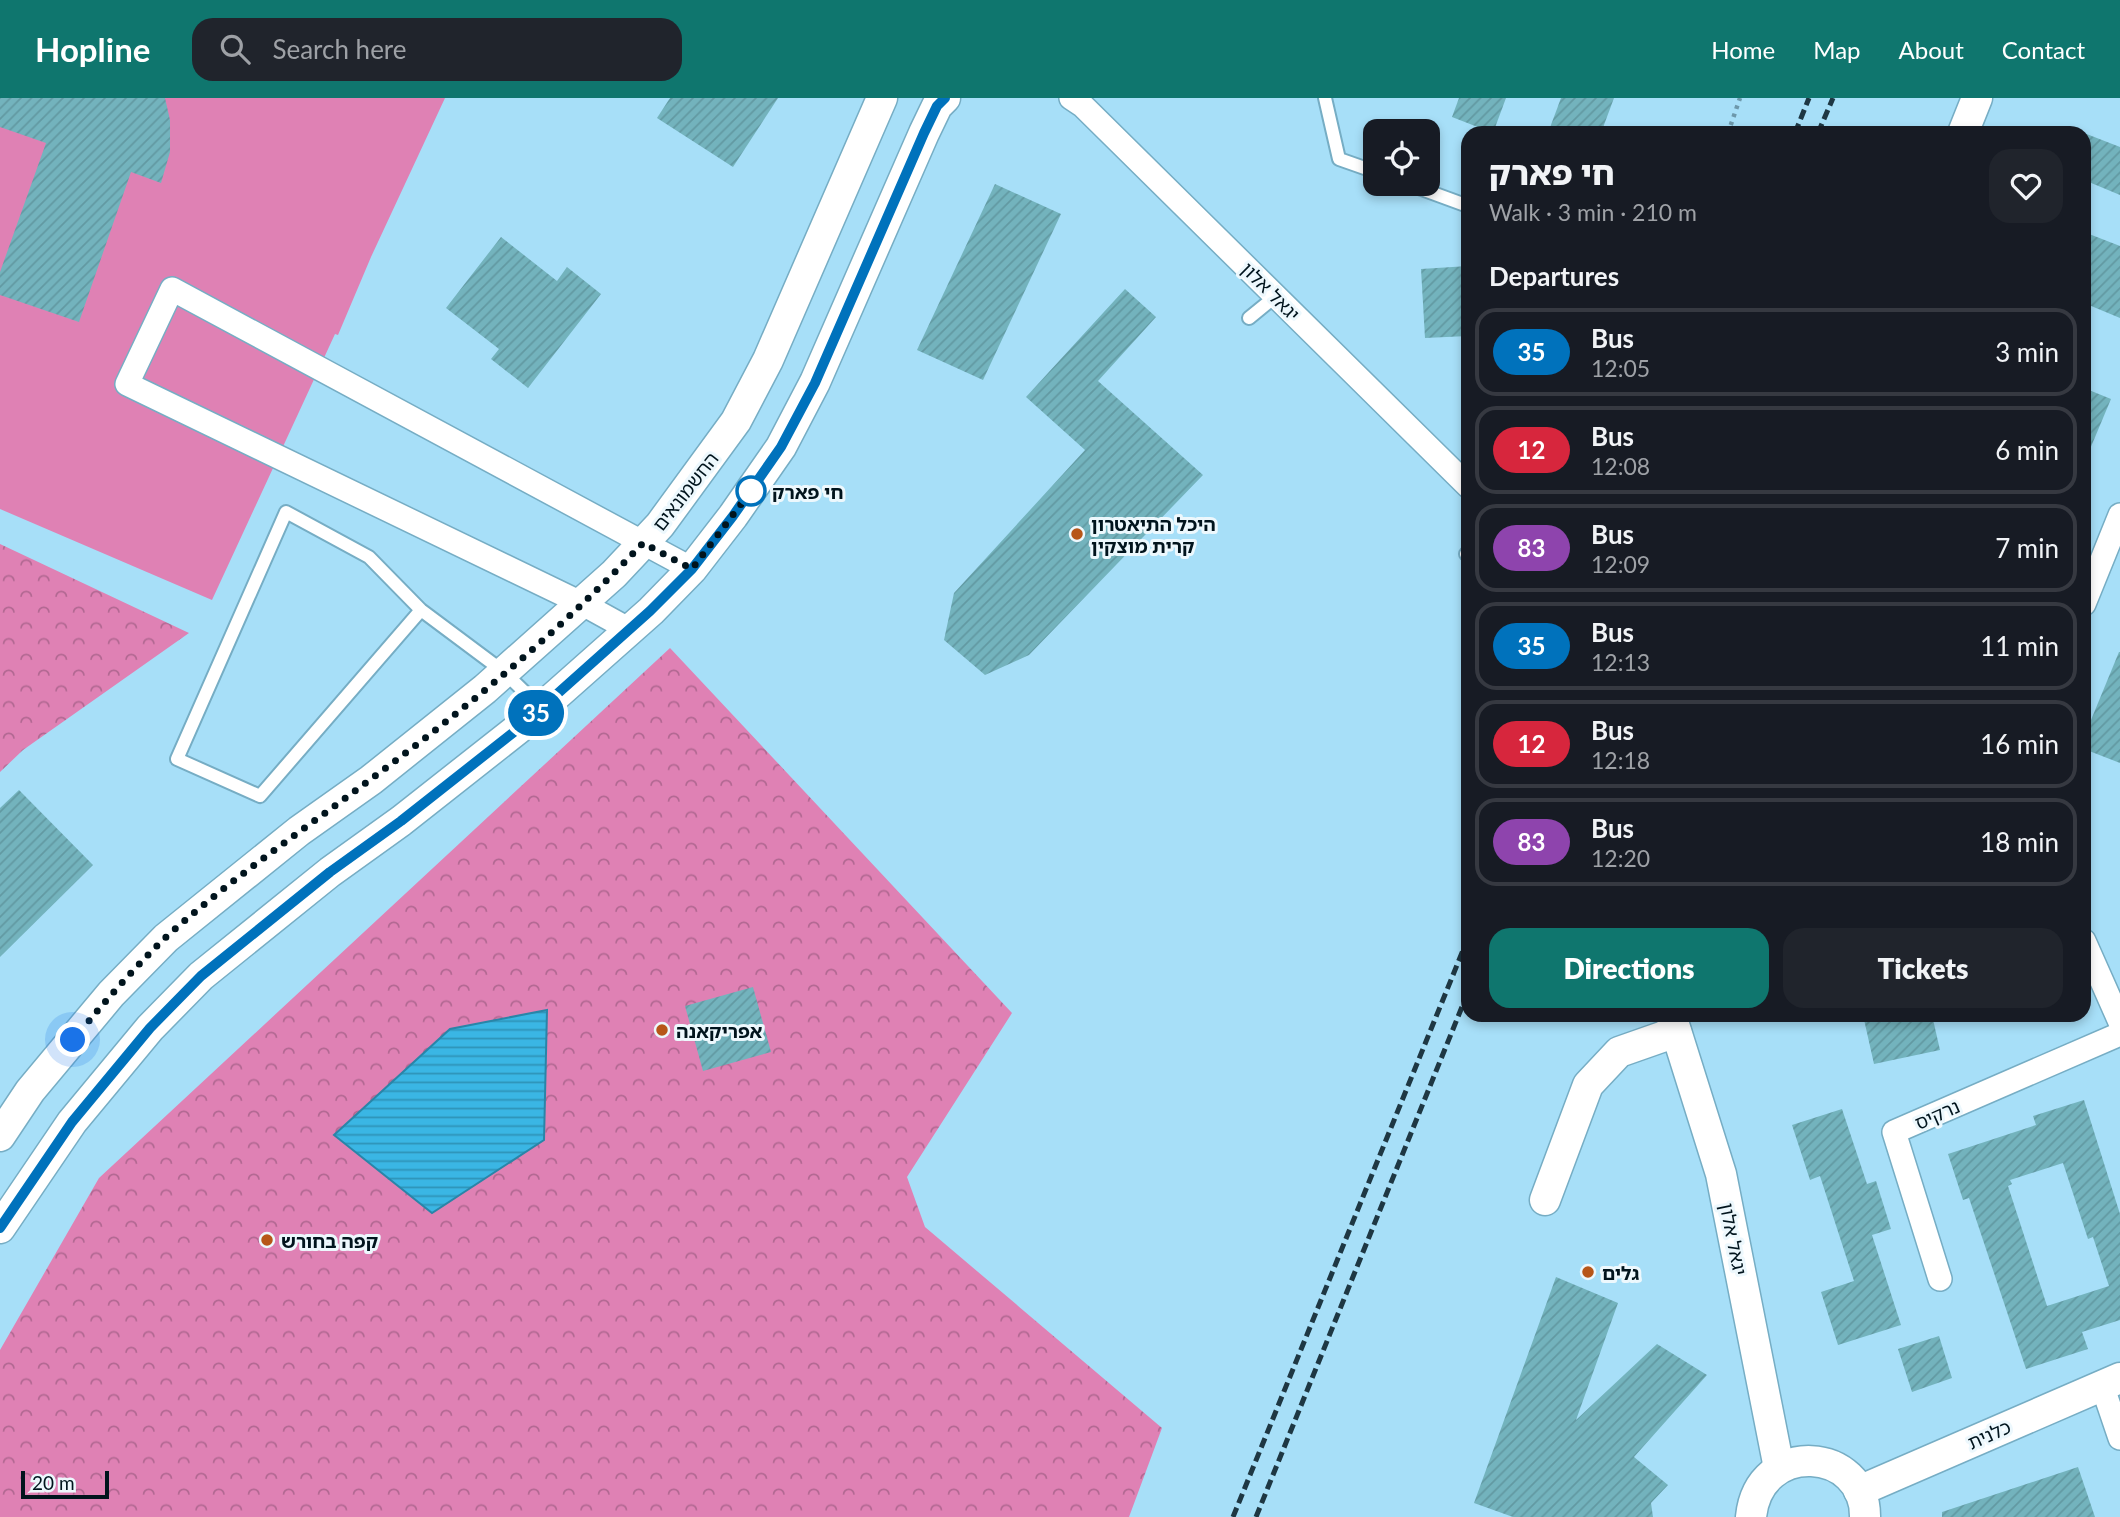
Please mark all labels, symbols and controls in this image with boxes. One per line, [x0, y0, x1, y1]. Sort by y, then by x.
search box [192, 18, 682, 81]
text: Hopline [35, 29, 150, 69]
icon: search [216, 30, 254, 68]
text: Search here [272, 33, 407, 65]
text: Home [1711, 35, 1775, 64]
text: Map [1813, 35, 1861, 64]
text: About [1899, 35, 1964, 64]
text: Contact [2002, 35, 2085, 64]
map controls [1363, 119, 1440, 196]
button: locate [1363, 119, 1440, 196]
button: heart [1989, 149, 2063, 223]
text: חי פארק [1489, 152, 1615, 192]
text: Walk · 3 min · 210 m [1489, 198, 1697, 226]
street label: יגאל אלון [1237, 257, 1305, 325]
text: Departures [1489, 260, 1619, 292]
text: Bus [1591, 322, 1634, 354]
text: 3 min [1995, 336, 2059, 368]
text: 35 [1518, 337, 1545, 366]
text: 12:05 [1591, 354, 1650, 382]
text: Bus [1591, 420, 1634, 452]
text: 6 min [1995, 434, 2059, 466]
text: 12 [1518, 435, 1545, 464]
street label: החשמונאים [647, 447, 723, 535]
text: 12:08 [1591, 452, 1650, 480]
marker: חי פארק [736, 476, 766, 506]
place label: חי פארק [772, 480, 843, 503]
place label: היכל התיאטרון קרית מוצקין [1091, 512, 1216, 557]
text: Bus [1591, 518, 1634, 550]
marker: היכל התיאטרון קרית מוצקין [1069, 526, 1085, 542]
text: 7 min [1995, 532, 2059, 564]
text: 83 [1518, 533, 1545, 562]
text: 12:09 [1591, 550, 1650, 578]
text: Bus [1591, 616, 1634, 648]
text: 11 min [1980, 630, 2059, 662]
text: 35 [1518, 631, 1545, 660]
text: 12:13 [1591, 648, 1650, 676]
line badge: 35 [504, 690, 568, 736]
text: 35 [522, 698, 550, 727]
text: Bus [1591, 714, 1634, 746]
text: 16 min [1980, 728, 2059, 760]
text: 12 [1518, 729, 1545, 758]
text: 12:18 [1591, 746, 1650, 774]
text: Bus [1591, 812, 1634, 844]
text: 18 min [1980, 826, 2059, 858]
text: 83 [1518, 827, 1545, 856]
text: 12:20 [1591, 844, 1650, 872]
button: Directions [1489, 928, 1769, 1008]
button: Tickets [1783, 928, 2063, 1008]
place label: אפריקאנה [676, 1019, 763, 1042]
your location [55, 1022, 90, 1057]
marker: אפריקאנה [654, 1022, 670, 1038]
street label: נרקיס [1911, 1094, 1963, 1134]
street label: יגאל אלון [1716, 1201, 1752, 1277]
place label: קפה בחורש [281, 1229, 378, 1252]
marker: קפה בחורש [259, 1232, 275, 1248]
place label: גלים [1602, 1261, 1639, 1284]
marker: גלים [1580, 1264, 1596, 1280]
street label: כלנית [1964, 1414, 2014, 1454]
scale bar [21, 1468, 108, 1500]
text: 20 m [32, 1471, 75, 1494]

